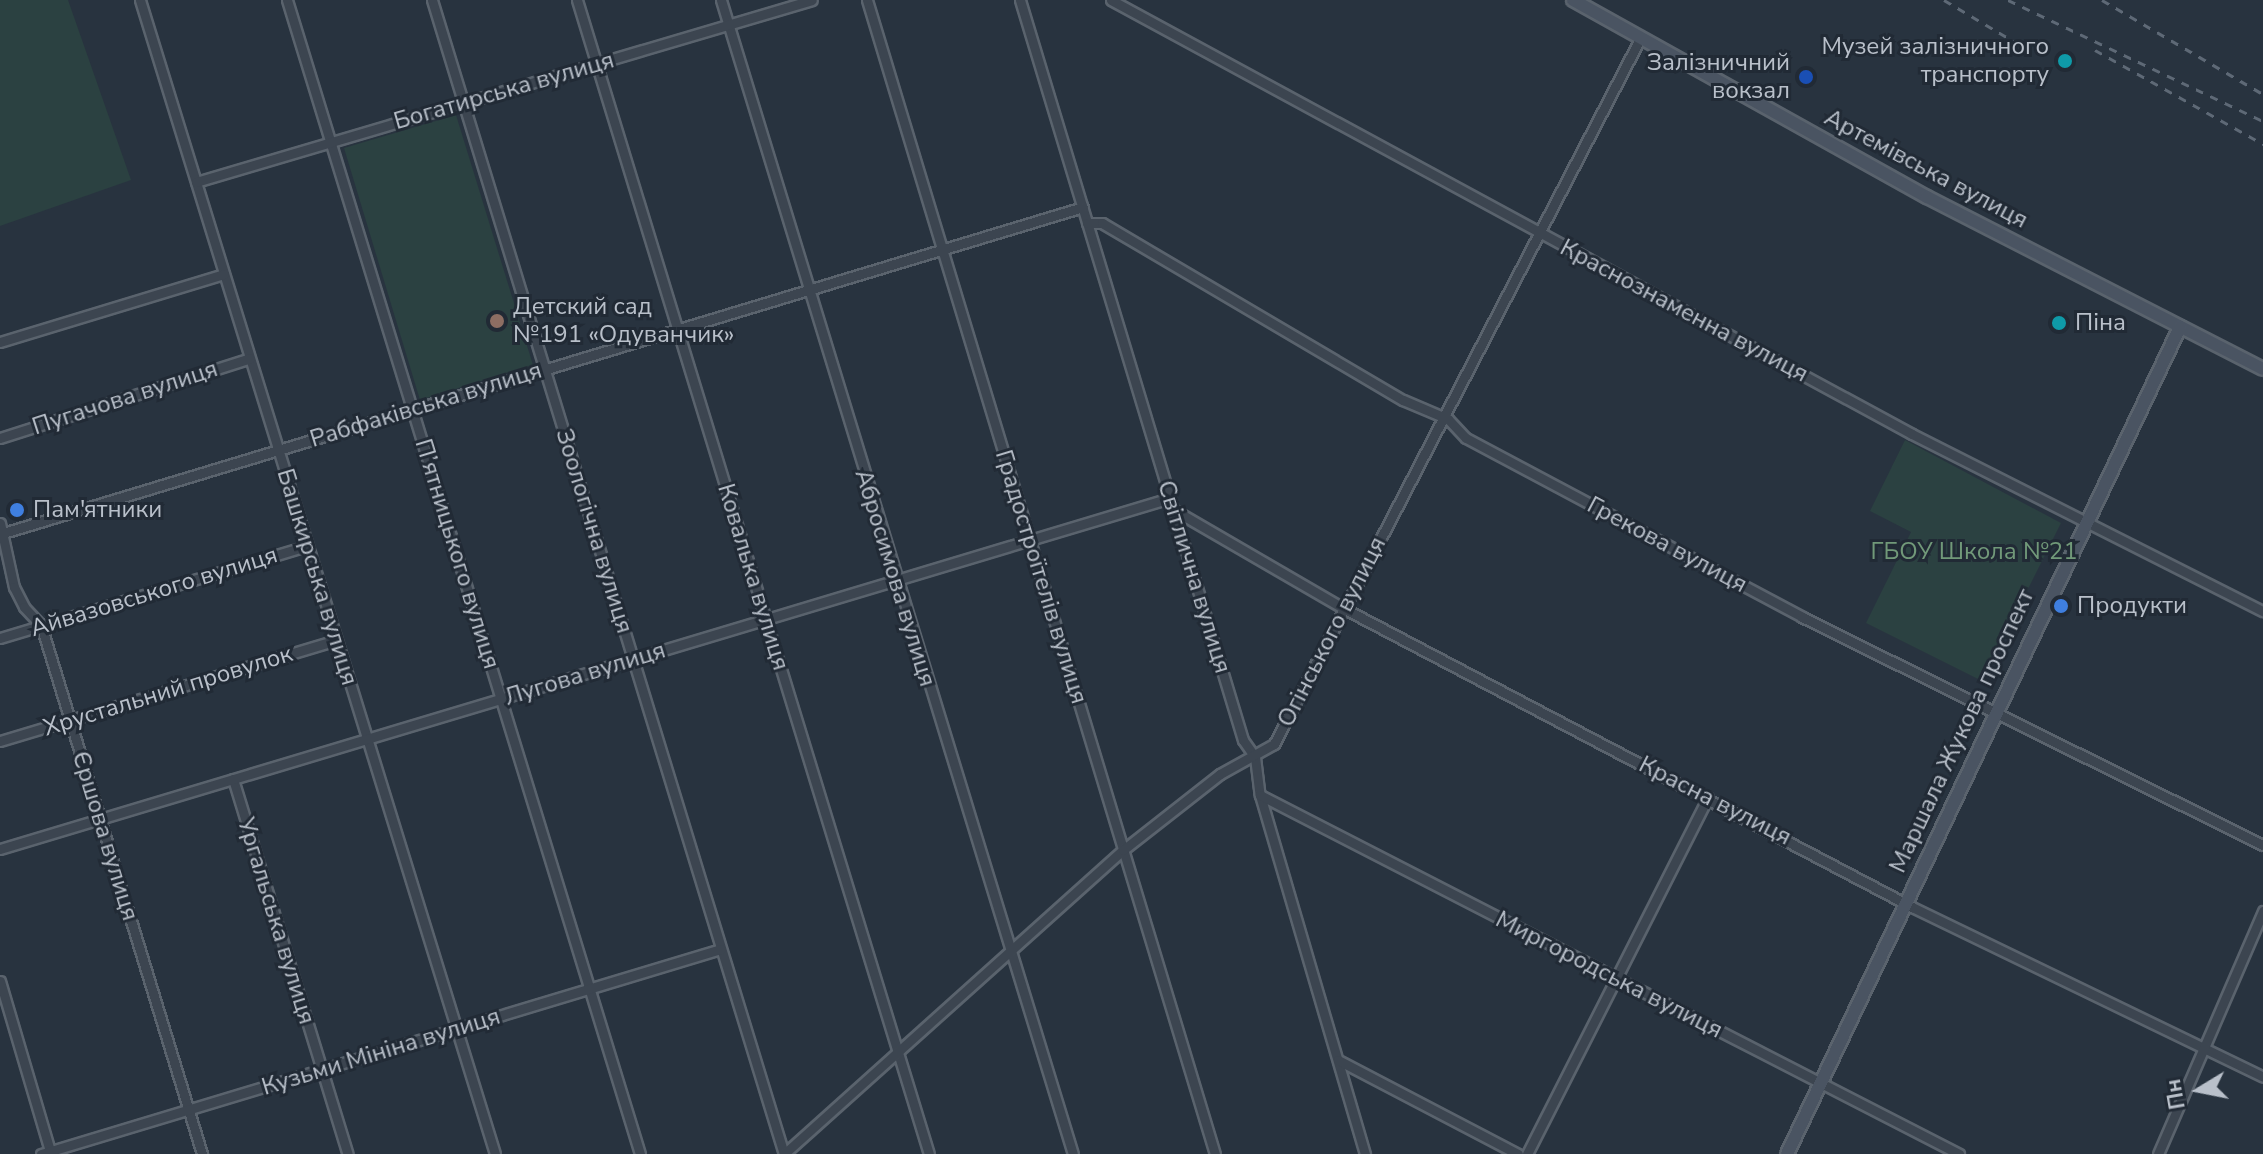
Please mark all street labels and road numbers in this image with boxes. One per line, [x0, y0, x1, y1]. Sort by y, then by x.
street label: Богатирська вулиця [391, 46, 617, 136]
street label: Артемівська вулиця [1819, 103, 2033, 235]
street label: Краснознаменна вулиця [1555, 233, 1813, 389]
street label: Пугачова вулиця [29, 354, 221, 442]
street label: Рабфаківська вулиця [307, 356, 545, 454]
street label: Зоологічна вулиця [549, 425, 639, 637]
street label: П’ятницького вулиця [408, 436, 506, 672]
street label: Градостроїтелiв вулиця [989, 447, 1093, 707]
street label: Башкирська вулиця [270, 465, 364, 689]
street label: Абросимова вулиця [848, 466, 942, 690]
street label: Світлична вулиця [1151, 477, 1237, 677]
street label: Ковалька вулиця [711, 480, 795, 674]
street label: Грекова вулиця [1582, 491, 1752, 599]
street label: Огінського вулиця [1272, 532, 1392, 732]
street label: Айвазовського вулиця [27, 541, 281, 643]
street label: Маршала Жукова проспект [1883, 585, 2041, 877]
street label: Лугова вулиця [501, 636, 669, 712]
street label: Хрустальний провулок [40, 639, 296, 743]
street label: Єршова вулиця [66, 748, 144, 924]
street label: Красна вулиця [1634, 750, 1796, 852]
street label: Ургальська вулиця [231, 814, 321, 1028]
street label: Миргородська вулиця [1491, 905, 1727, 1045]
street label: Кузьми Мініна вулиця [258, 1002, 504, 1102]

